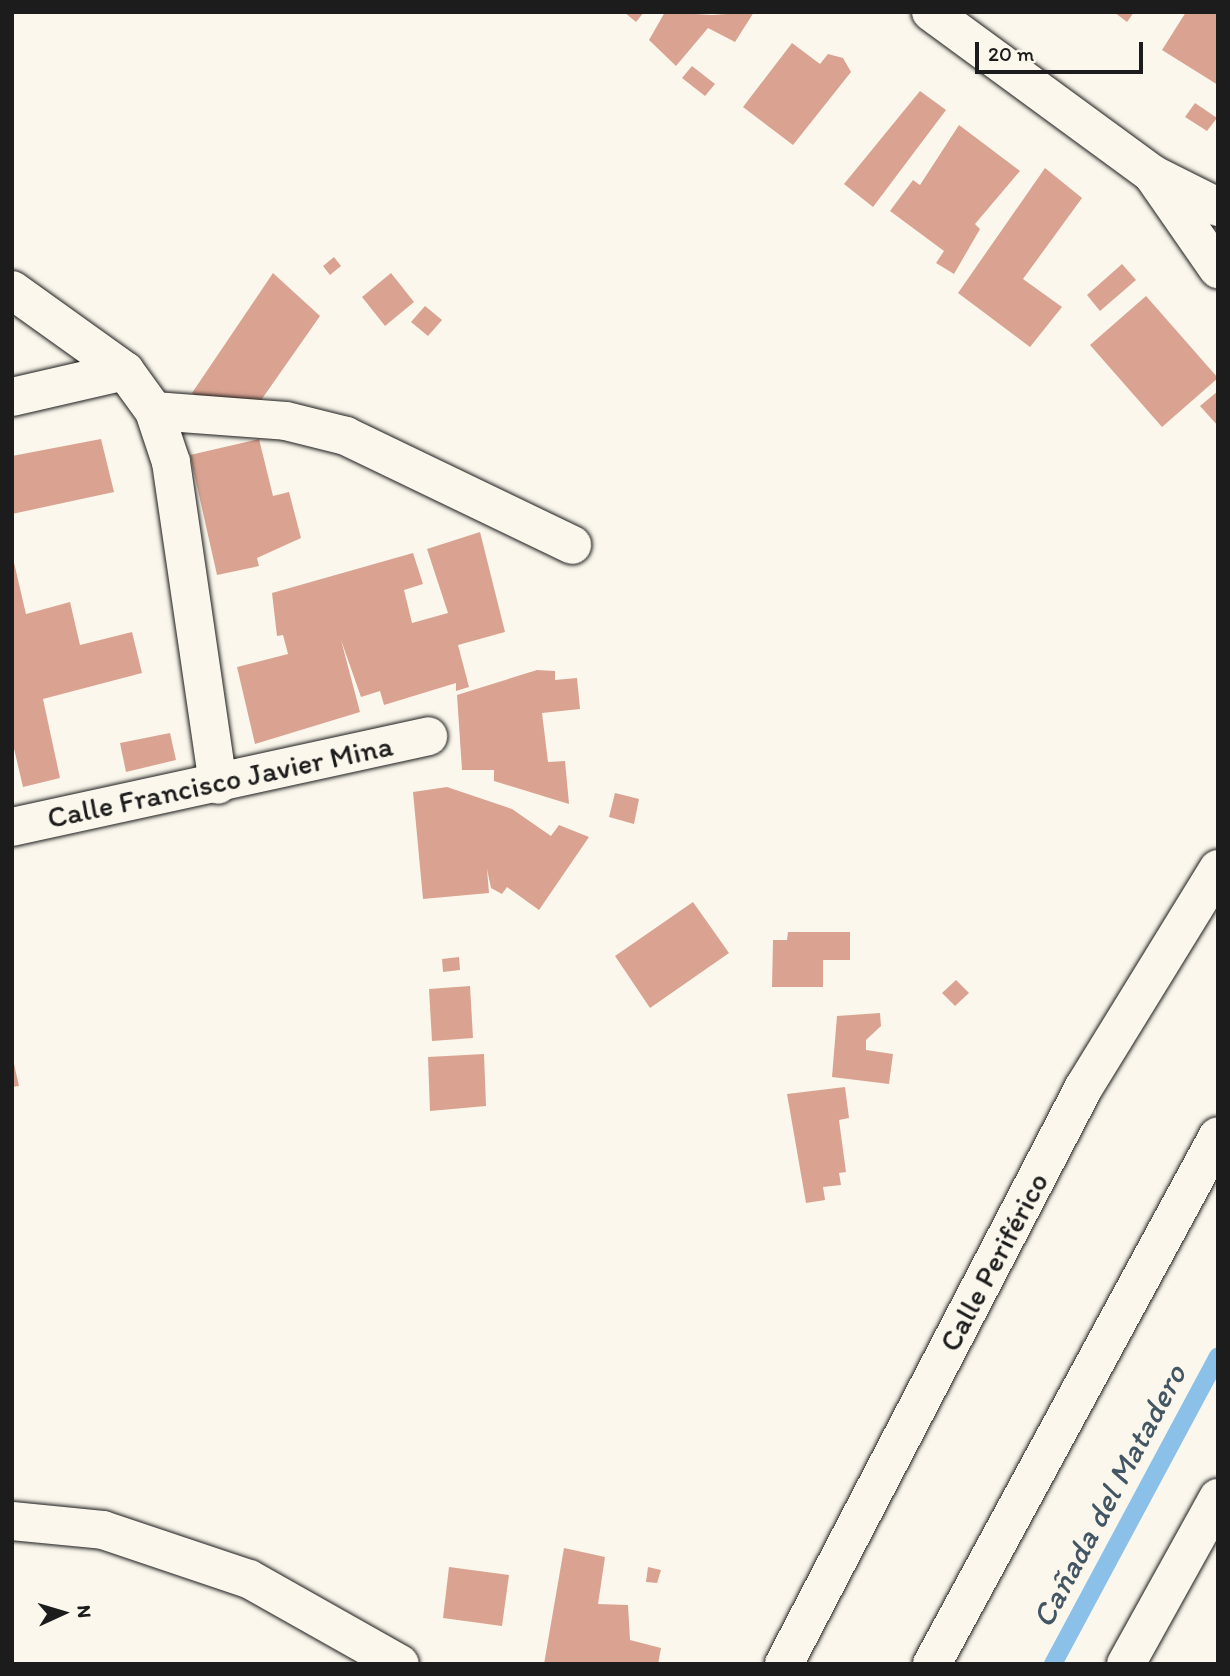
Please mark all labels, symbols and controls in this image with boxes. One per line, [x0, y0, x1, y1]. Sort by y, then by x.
scale bar [978, 28, 1146, 72]
text: 20 m [988, 41, 1034, 66]
street label: Calle Francisco Javier Mina [46, 728, 394, 836]
street label: Calle Periférico [932, 1166, 1056, 1358]
water label: Cañada del Matadero [1023, 1358, 1195, 1634]
north arrow [28, 1578, 98, 1648]
text: N [73, 1604, 96, 1619]

